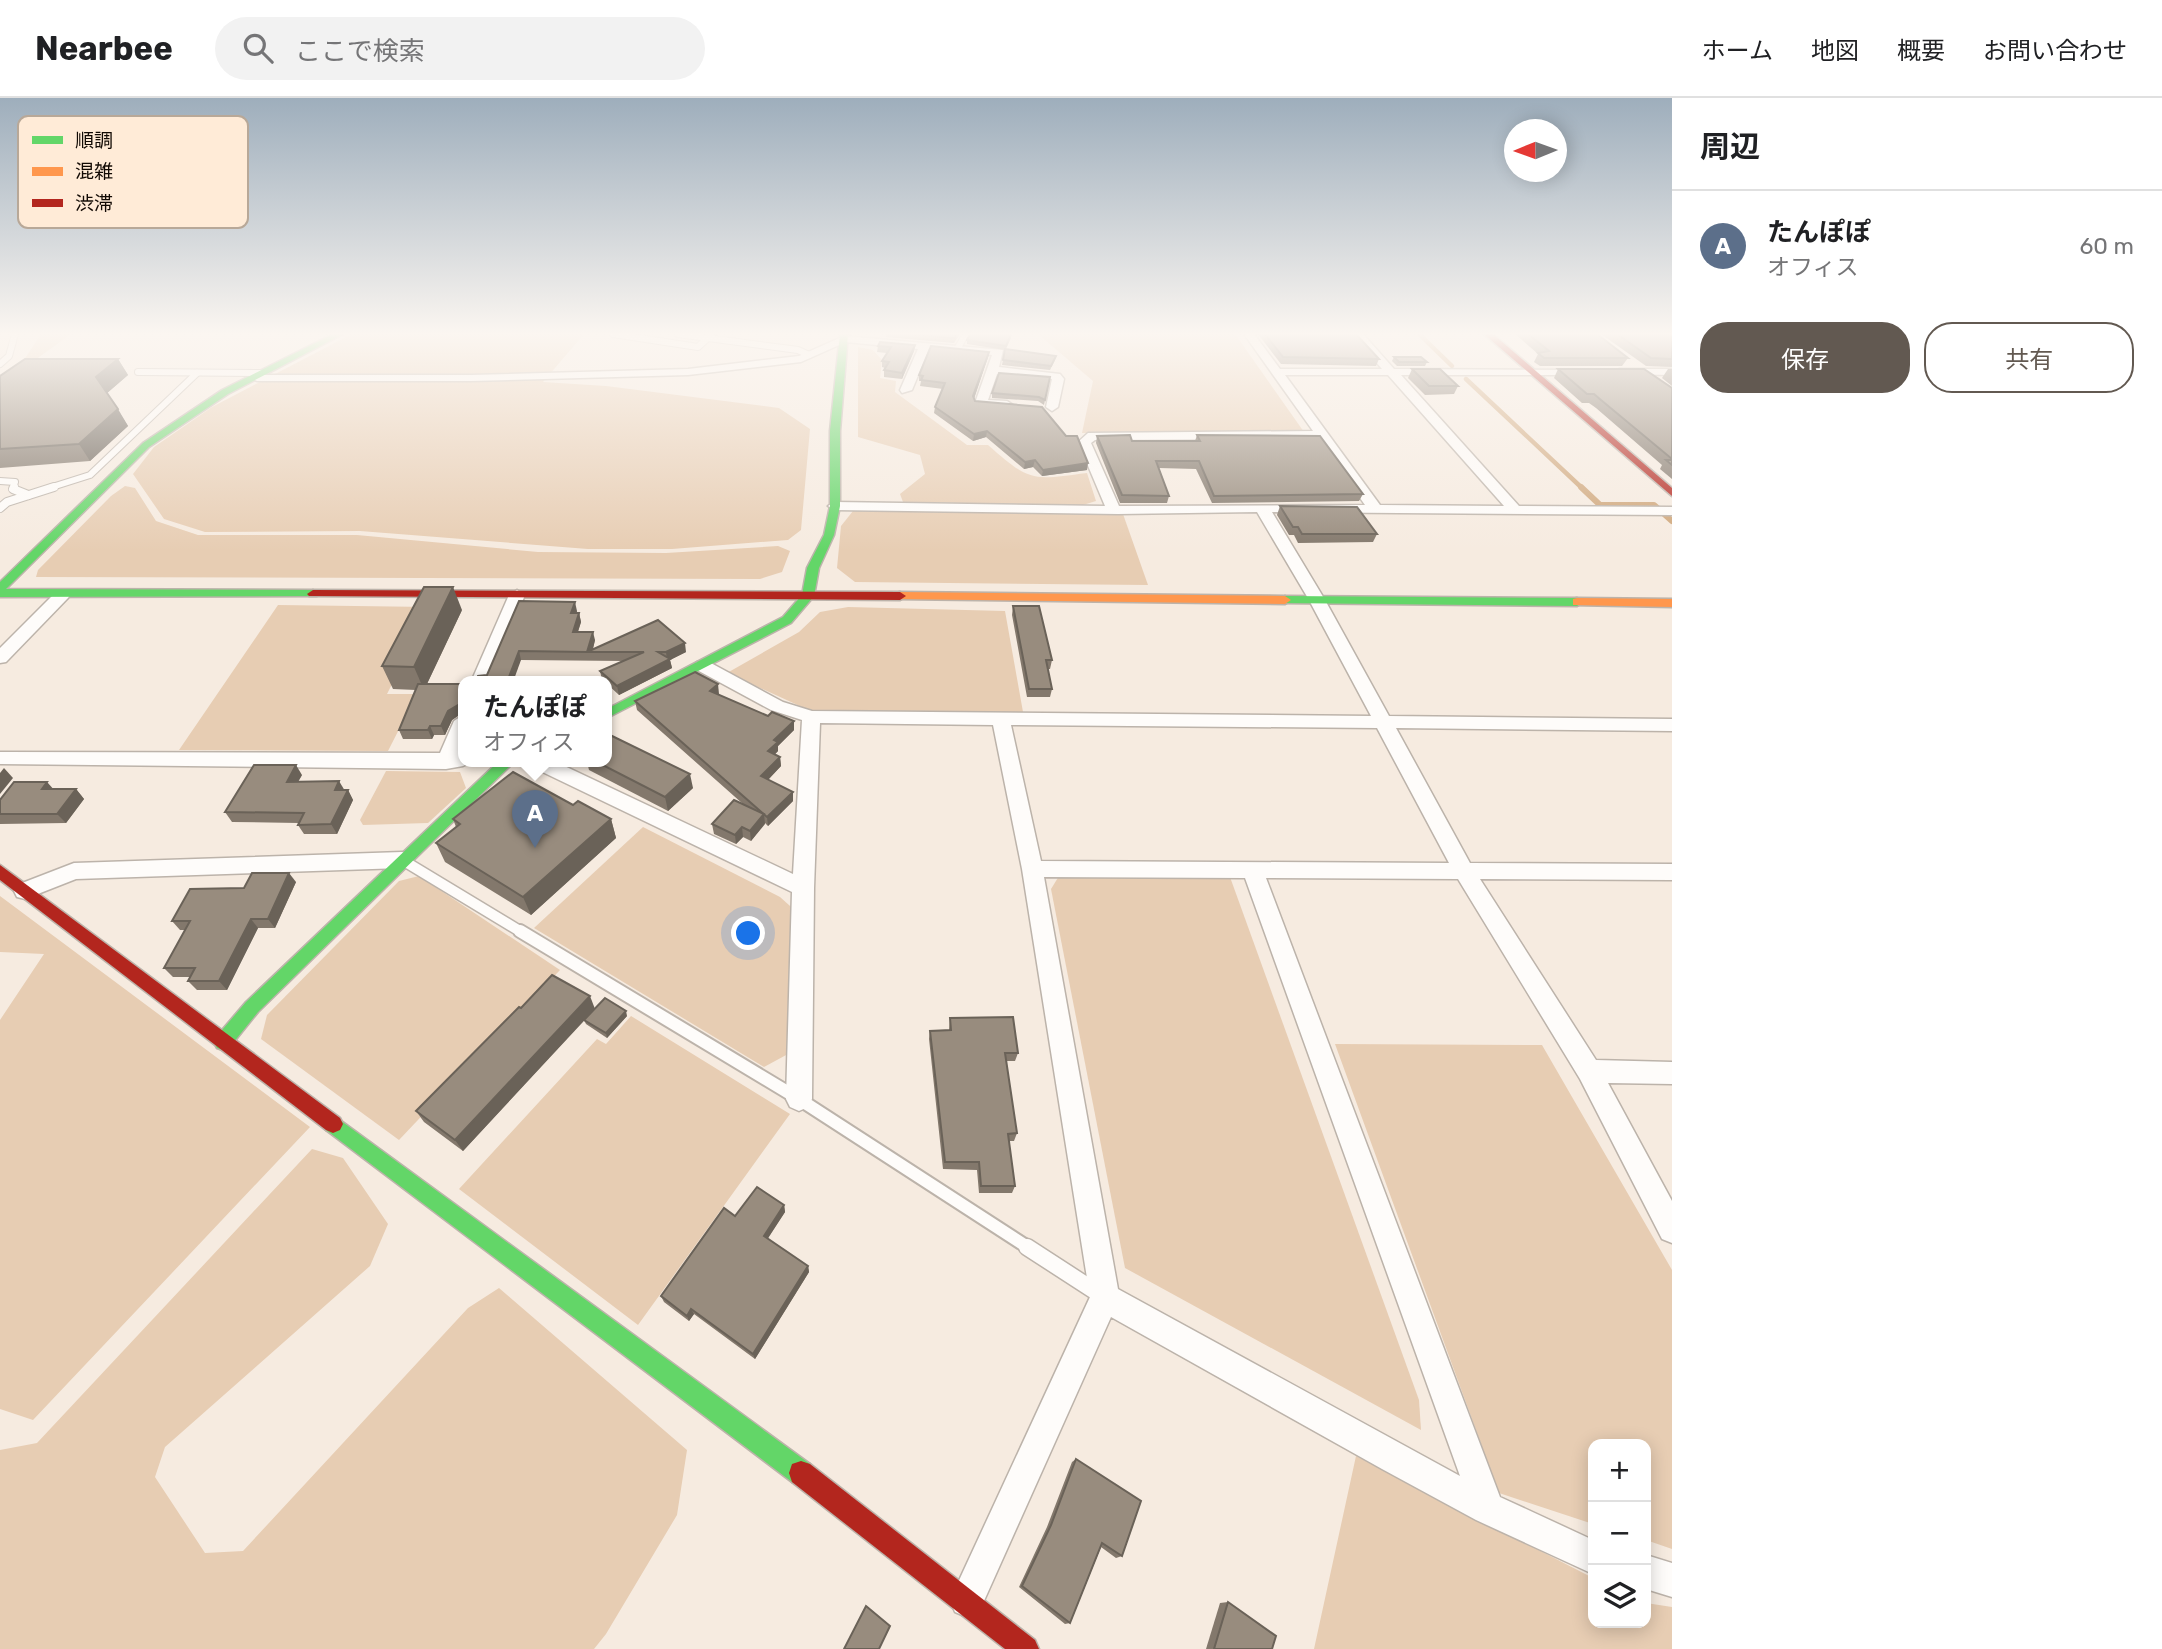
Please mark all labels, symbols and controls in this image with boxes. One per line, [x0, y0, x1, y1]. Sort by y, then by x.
search box [215, 17, 705, 80]
text: Nearbee [35, 29, 173, 68]
icon: search [239, 29, 277, 67]
text: ここで検索 [295, 36, 425, 67]
text: ホーム [1702, 37, 1773, 65]
text: 地図 [1811, 37, 1859, 65]
text: 概要 [1897, 37, 1945, 65]
text: お問い合わせ [1983, 37, 2127, 65]
legend [18, 116, 248, 228]
north arrow [1504, 119, 1567, 182]
text: 順調 [75, 129, 113, 152]
text: 周辺 [1700, 129, 1760, 165]
text: 混雑 [75, 160, 113, 183]
text: 渋滞 [75, 192, 113, 215]
text: たんぽぽ [1767, 217, 1871, 248]
text: A [1715, 232, 1731, 260]
text: 60 m [2079, 232, 2134, 260]
text: オフィス [1767, 253, 1859, 281]
button: 保存 [1700, 322, 1910, 393]
button: 共有 [1924, 322, 2134, 393]
popup [458, 676, 612, 767]
text: たんぽぽ [483, 692, 587, 723]
text: オフィス [483, 728, 575, 756]
pin: A [512, 790, 558, 848]
your location [731, 916, 765, 950]
map controls [1588, 1439, 1651, 1628]
button: + [1588, 1439, 1651, 1502]
button: − [1588, 1502, 1651, 1565]
button: layers [1588, 1565, 1651, 1628]

